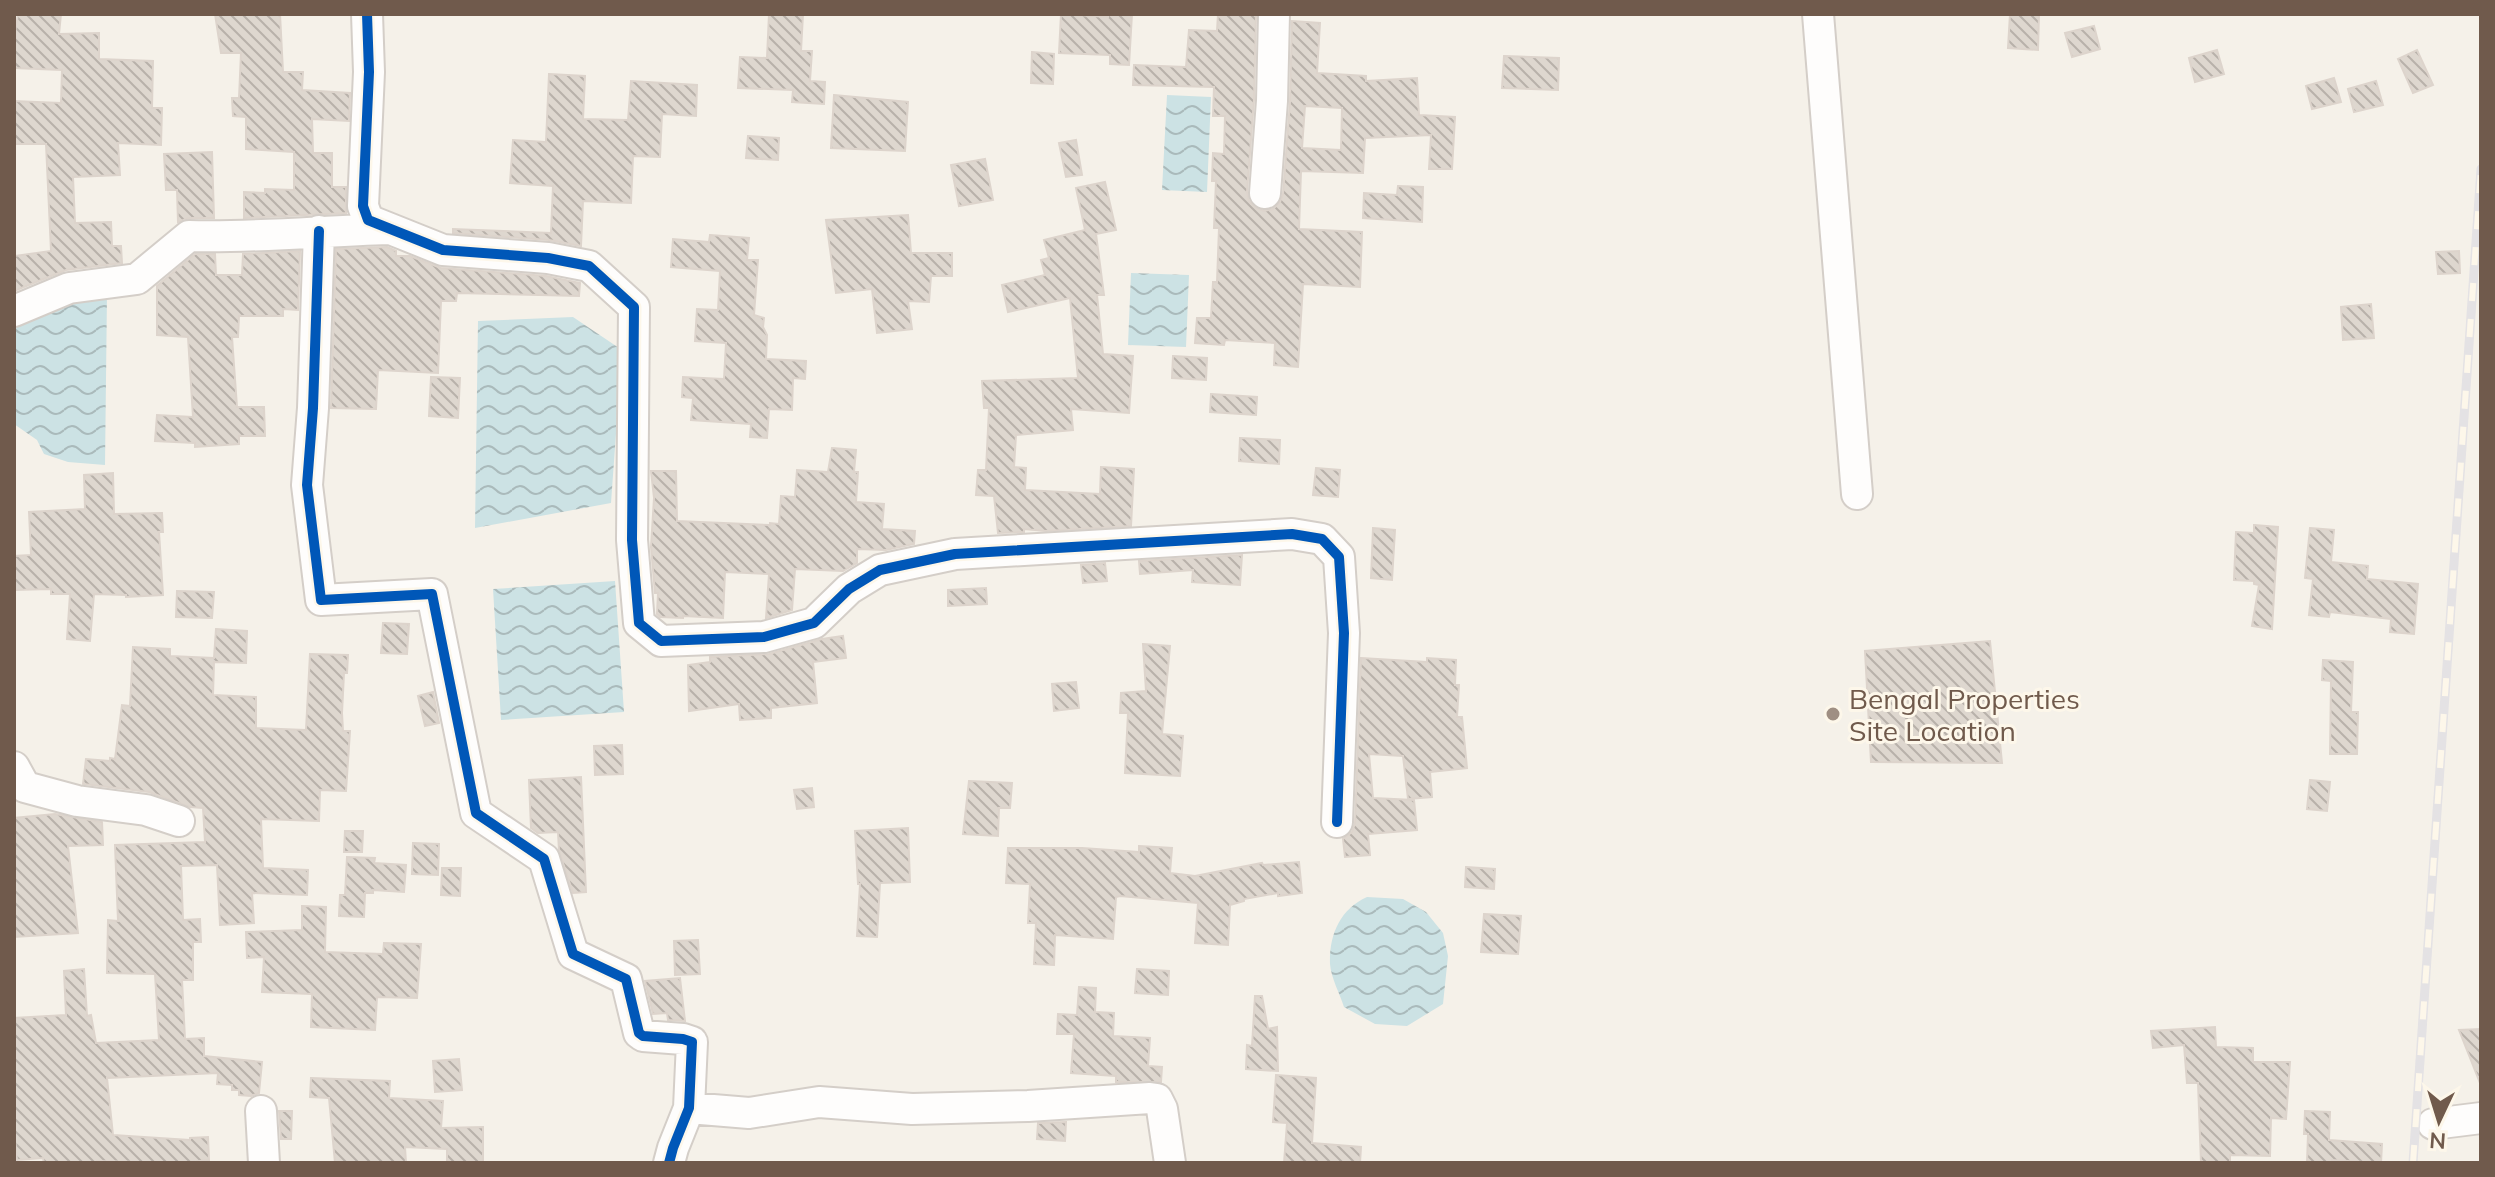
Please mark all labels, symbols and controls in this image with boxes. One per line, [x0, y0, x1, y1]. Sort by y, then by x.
place label: Bengal Properties Site Location [1849, 681, 2080, 748]
marker: Bengal Properties Site Location [1824, 705, 1842, 723]
north arrow [2399, 1081, 2479, 1161]
text: N [2428, 1126, 2447, 1155]

